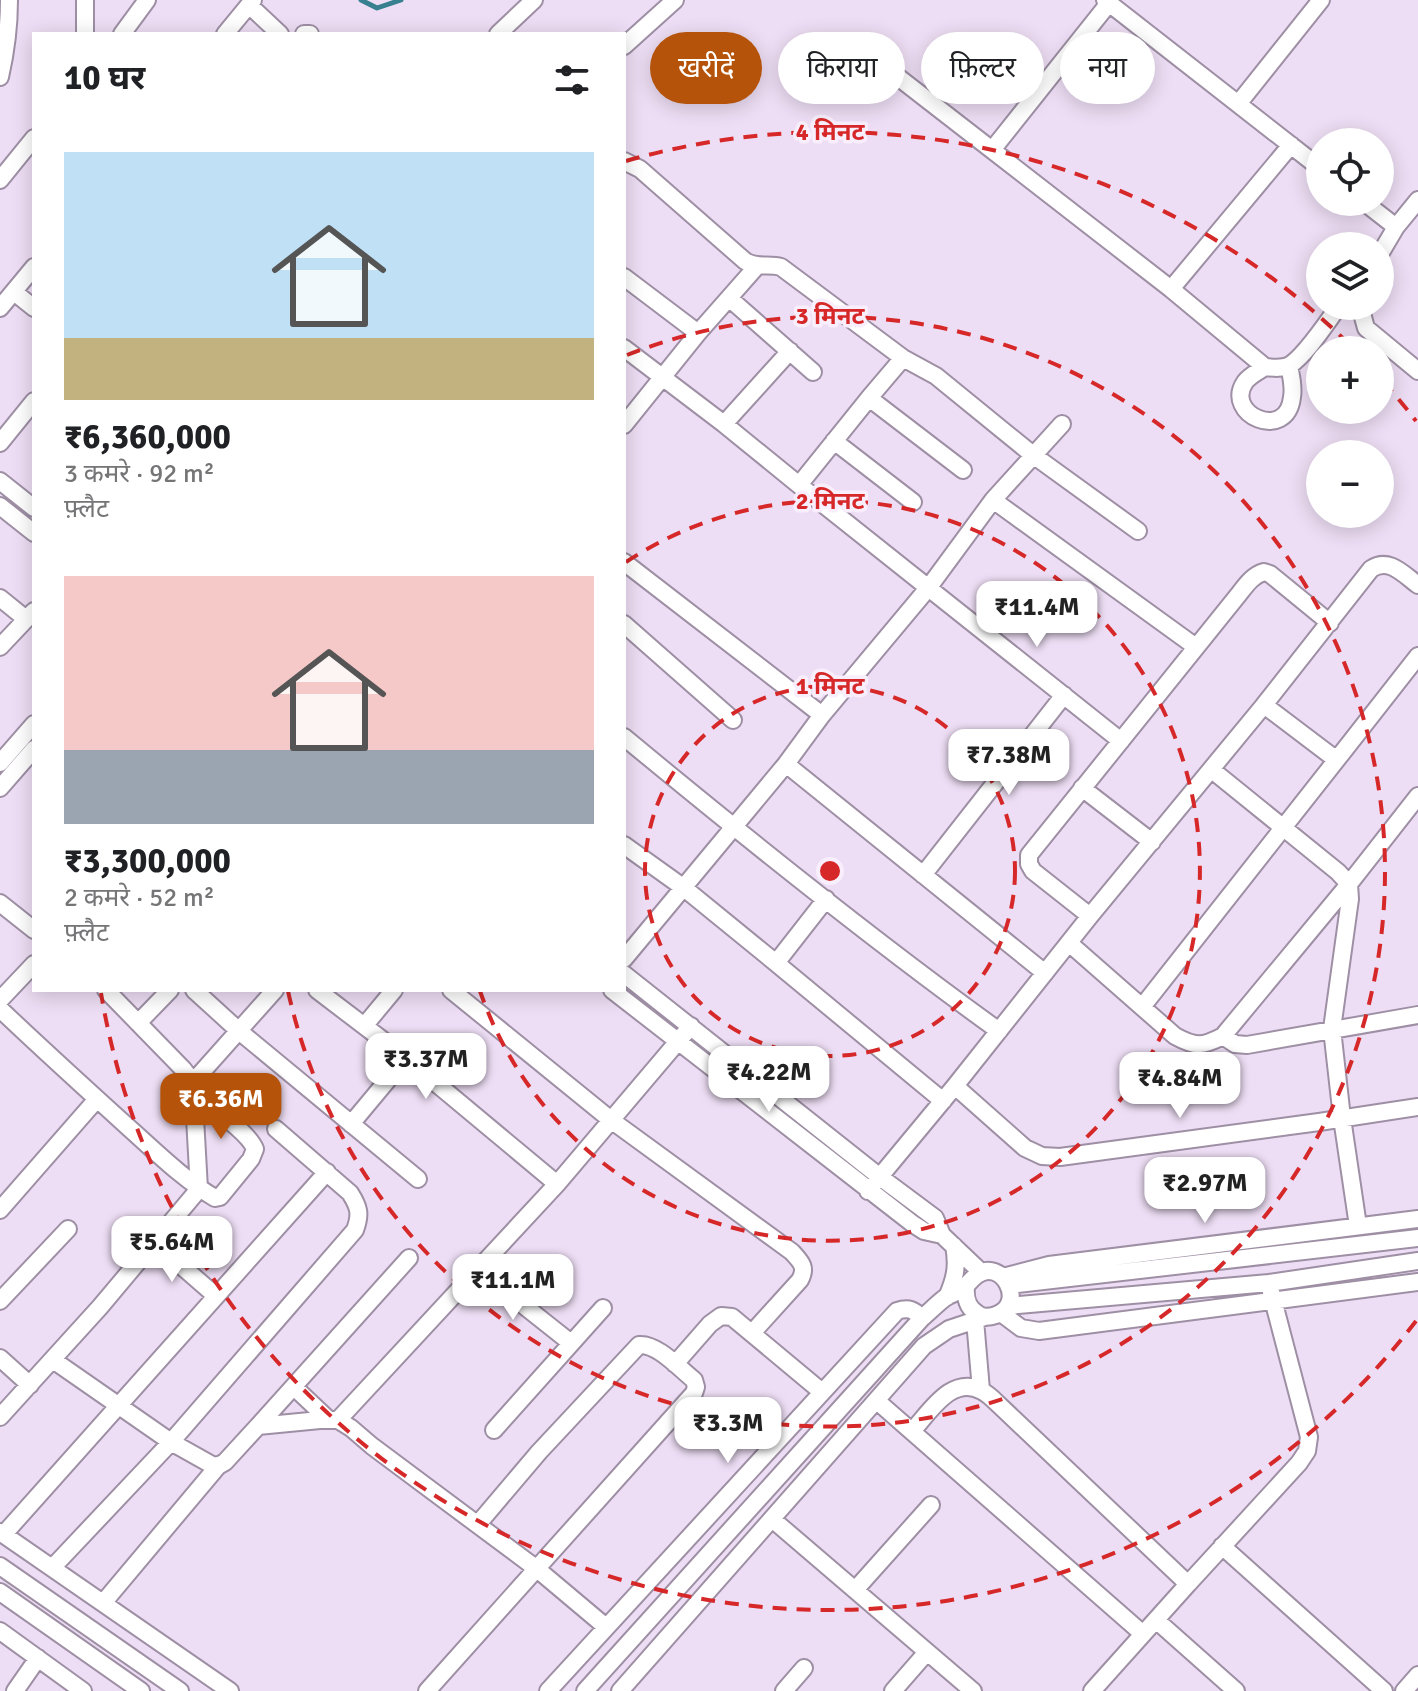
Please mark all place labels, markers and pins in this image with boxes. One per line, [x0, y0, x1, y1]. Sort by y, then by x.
pin: ₹11.4M [972, 581, 1102, 649]
pin: ₹7.38M [944, 729, 1074, 797]
centre of rings [816, 857, 844, 885]
pin: ₹3.37M [361, 1033, 491, 1101]
pin: ₹4.22M [704, 1046, 834, 1114]
pin: ₹4.84M [1115, 1052, 1245, 1120]
pin: ₹6.36M [156, 1073, 286, 1141]
pin: ₹2.97M [1140, 1157, 1270, 1225]
pin: ₹5.64M [107, 1216, 237, 1284]
pin: ₹11.1M [448, 1254, 578, 1322]
pin: ₹3.3M [672, 1397, 784, 1465]

